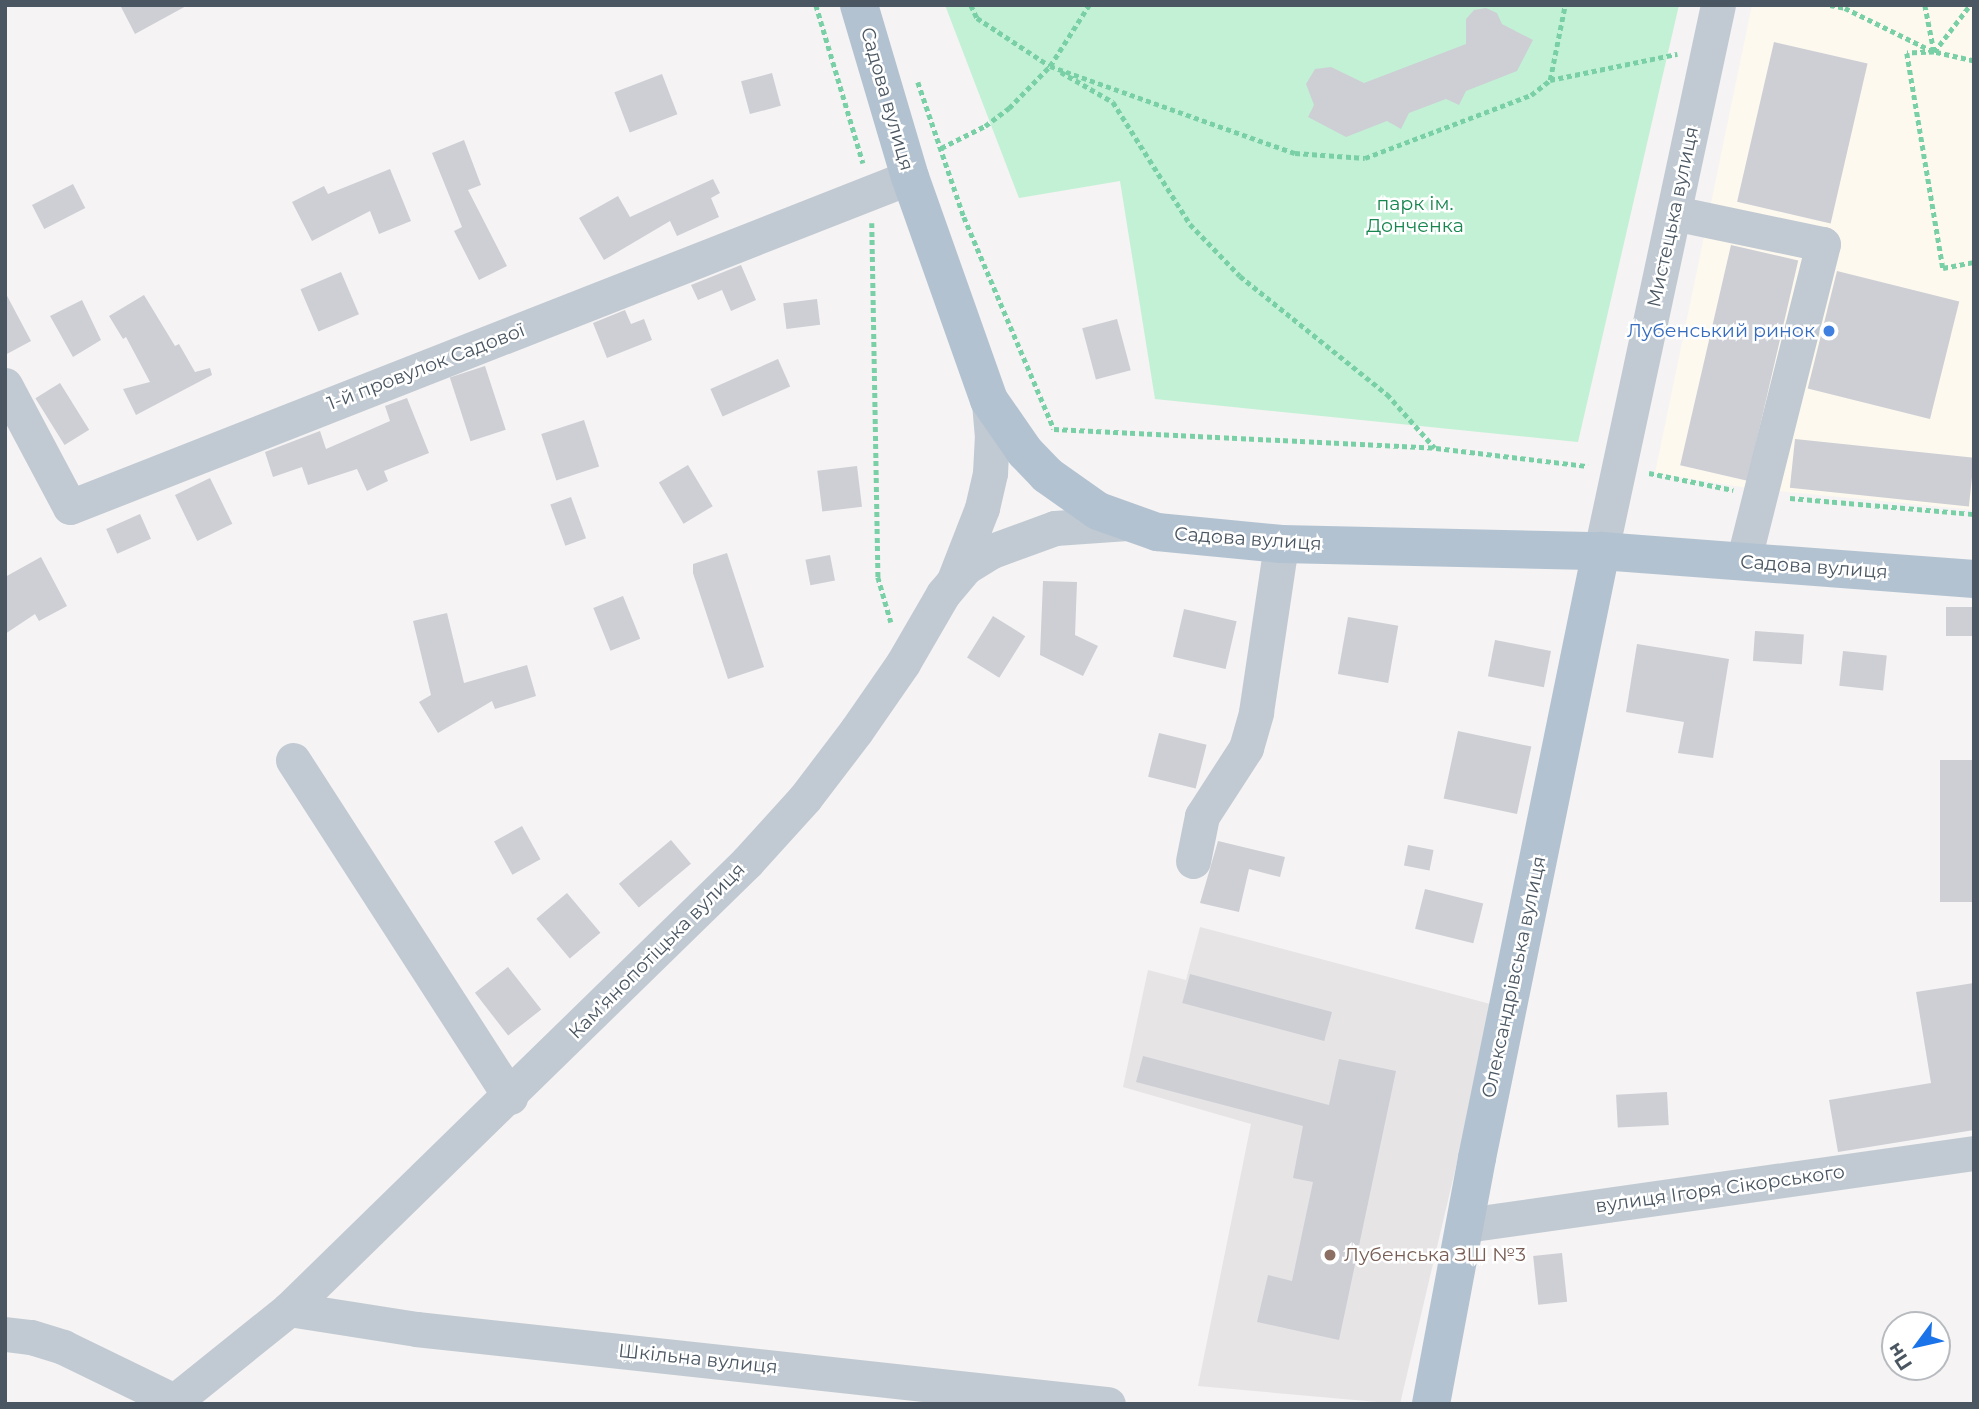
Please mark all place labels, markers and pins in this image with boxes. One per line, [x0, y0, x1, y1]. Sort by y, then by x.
place label: Лубенський ринок [1627, 320, 1815, 342]
marker: Лубенський ринок [1821, 323, 1837, 339]
place label: Лубенська ЗШ №3 [1344, 1244, 1526, 1266]
marker: Лубенська ЗШ №3 [1322, 1247, 1338, 1263]

